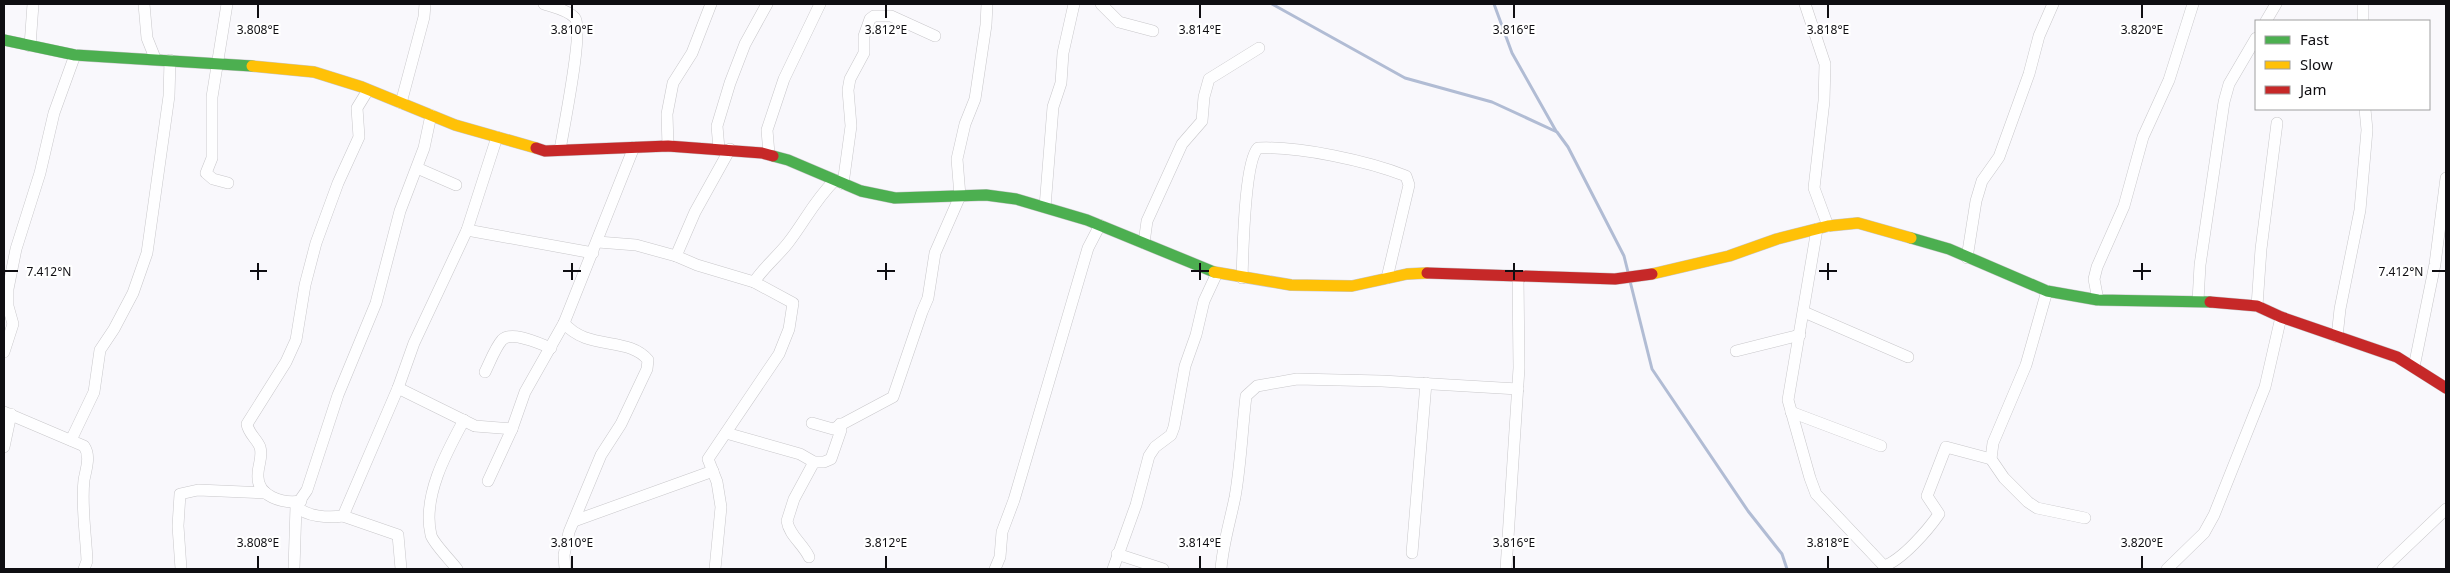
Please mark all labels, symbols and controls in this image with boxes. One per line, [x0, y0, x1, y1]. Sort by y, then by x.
legend [2255, 20, 2430, 110]
text: 3.808°E [237, 21, 279, 38]
text: 3.810°E [551, 21, 593, 38]
text: 3.812°E [865, 21, 907, 38]
text: 3.814°E [1179, 21, 1221, 38]
text: 3.816°E [1493, 21, 1535, 38]
text: 3.818°E [1807, 21, 1849, 38]
text: 3.820°E [2121, 21, 2163, 38]
text: Fast [2300, 29, 2329, 49]
text: Slow [2300, 54, 2333, 74]
text: Jam [2298, 79, 2327, 99]
text: 7.412°N [27, 263, 71, 280]
text: 7.412°N [2379, 263, 2423, 280]
text: 3.808°E [237, 534, 279, 551]
text: 3.810°E [551, 534, 593, 551]
text: 3.812°E [865, 534, 907, 551]
text: 3.814°E [1179, 534, 1221, 551]
text: 3.816°E [1493, 534, 1535, 551]
text: 3.818°E [1807, 534, 1849, 551]
text: 3.820°E [2121, 534, 2163, 551]

